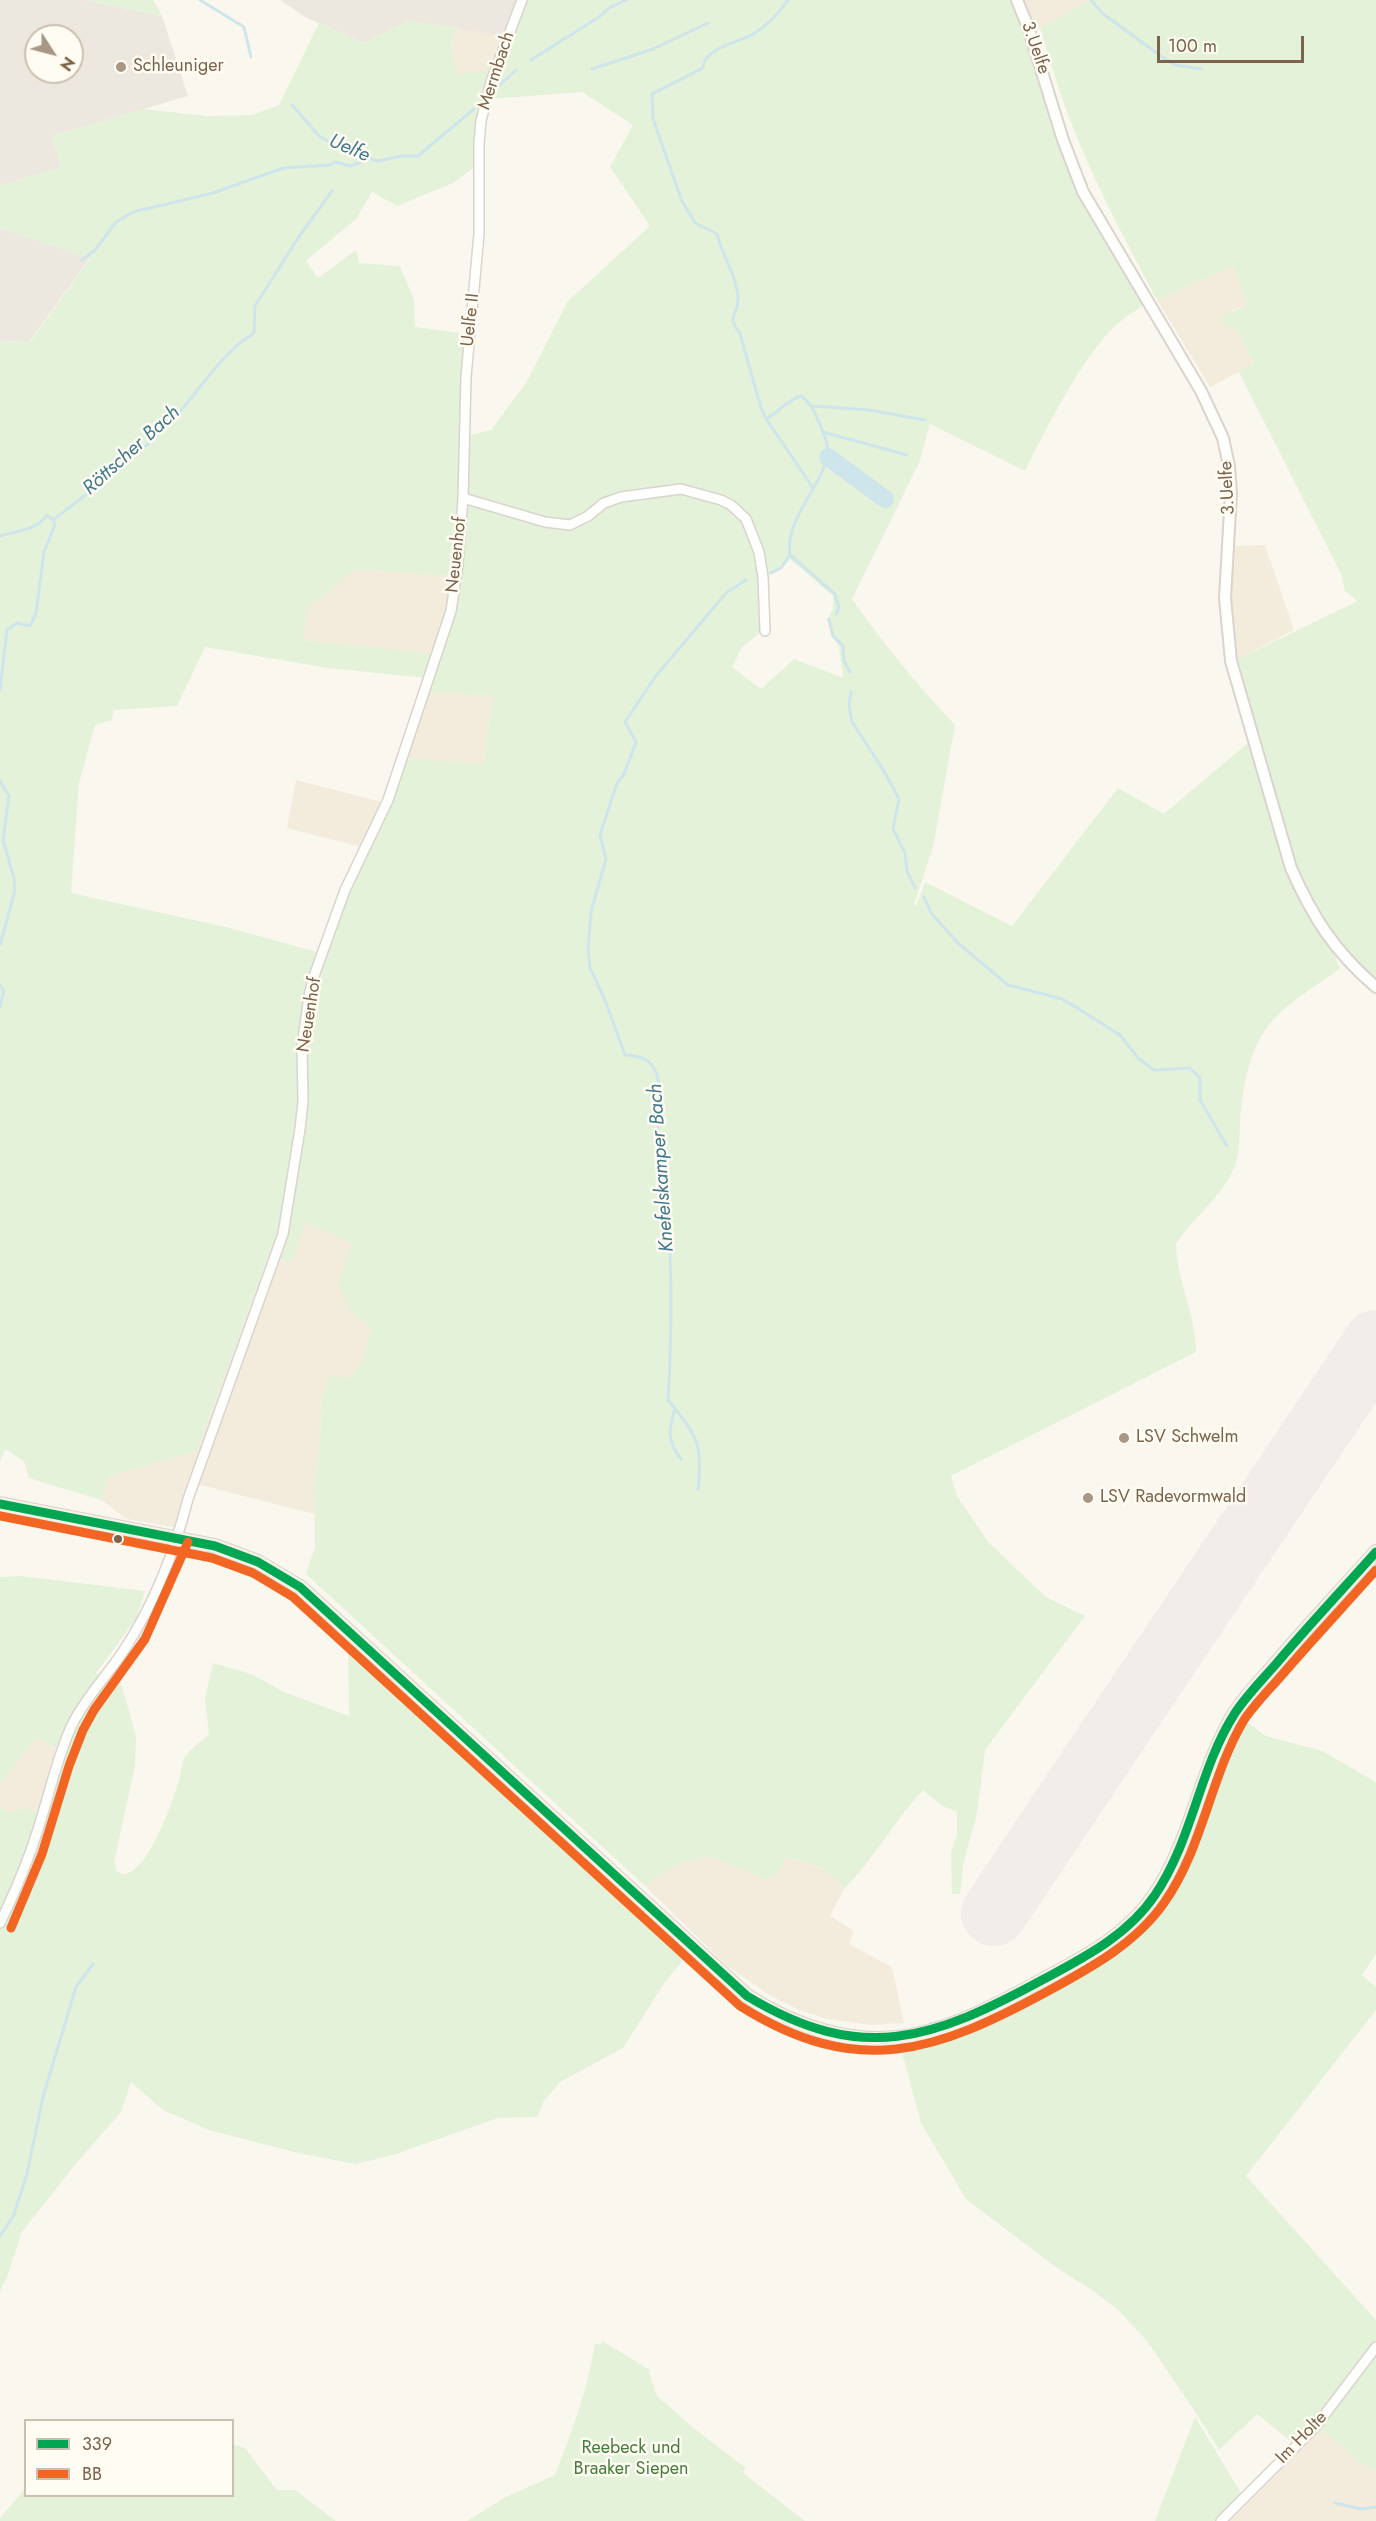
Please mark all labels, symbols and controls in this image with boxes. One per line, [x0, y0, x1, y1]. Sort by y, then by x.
street label: 3.Uelfe [1016, 19, 1054, 77]
north arrow [24, 24, 84, 84]
scale bar [1160, 24, 1307, 62]
street label: Mermbach [474, 29, 520, 113]
text: 100 m [1168, 33, 1217, 59]
text: N [54, 52, 80, 76]
place label: Schleuniger [133, 56, 224, 78]
marker: Schleuniger [114, 60, 128, 74]
water label: Uelfe [325, 130, 373, 168]
street label: Uelfe II [457, 292, 485, 348]
water label: Röttscher Bach [79, 401, 185, 501]
street label: 3.Uelfe [1216, 460, 1240, 516]
street label: Neuenhof [442, 516, 472, 594]
street label: Neuenhof [293, 976, 327, 1054]
water label: Knefelskamper Bach [644, 1083, 680, 1253]
place label: LSV Schwelm [1136, 1427, 1238, 1449]
marker: LSV Schwelm [1117, 1431, 1131, 1445]
place label: LSV Radevormwald [1100, 1487, 1246, 1509]
marker: LSV Radevormwald [1081, 1491, 1095, 1505]
unlabelled marker [112, 1533, 124, 1545]
street label: Im Holte [1272, 2407, 1332, 2469]
legend [24, 2419, 234, 2497]
text: 339 [82, 2431, 112, 2457]
park label: Reebeck und Braaker Siepen [574, 2438, 688, 2480]
text: BB [82, 2461, 102, 2487]

